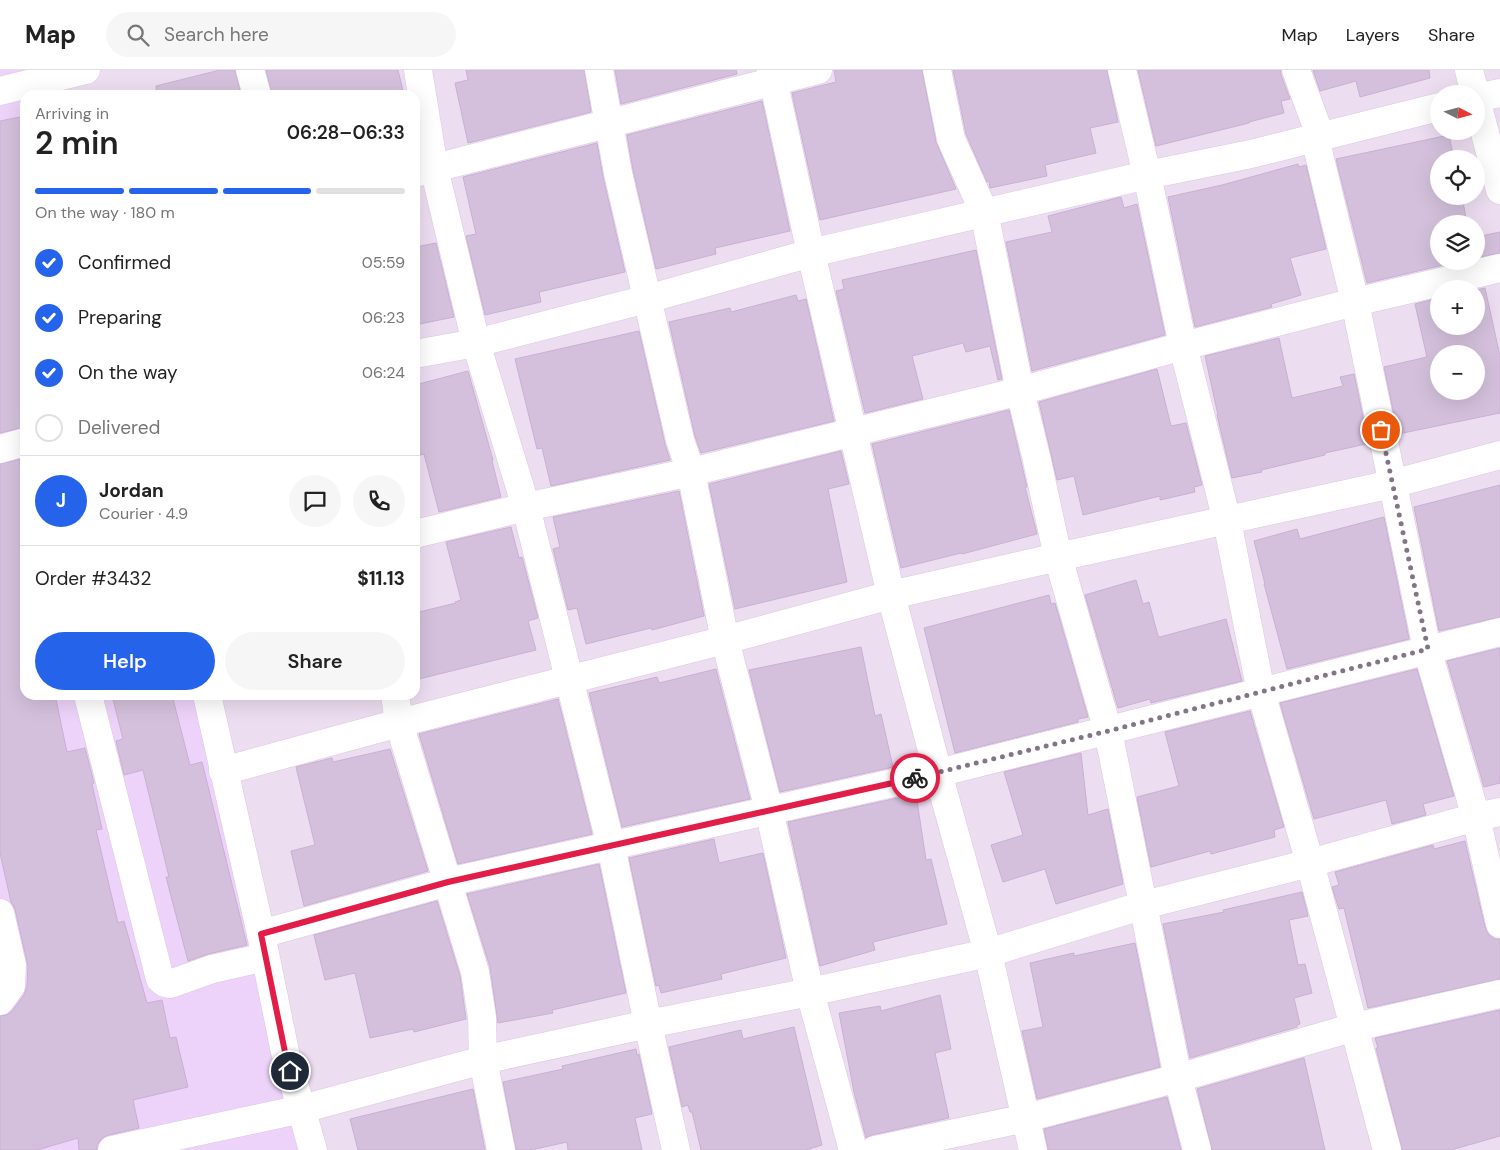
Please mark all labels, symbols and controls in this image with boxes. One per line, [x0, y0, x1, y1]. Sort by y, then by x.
search box [106, 12, 456, 57]
text: Map [25, 19, 76, 50]
icon: search [124, 21, 152, 49]
text: Search here [164, 22, 269, 47]
text: Map [1282, 23, 1318, 47]
text: Layers [1346, 23, 1400, 47]
text: Share [1428, 23, 1475, 47]
north arrow [1430, 85, 1485, 140]
map controls [1430, 85, 1485, 400]
text: Arriving in [35, 103, 109, 124]
text: 06:28–06:33 [287, 120, 405, 145]
text: 2 min [35, 122, 119, 164]
button: locate [1430, 150, 1485, 205]
text: On the way · 180 m [35, 202, 175, 223]
button: layers [1430, 215, 1485, 270]
icon: check [35, 249, 63, 277]
text: Confirmed [78, 250, 171, 275]
text: 05:59 [362, 252, 405, 273]
button: + [1430, 280, 1485, 335]
icon: check [35, 304, 63, 332]
text: Preparing [78, 305, 162, 330]
text: 06:23 [362, 307, 405, 328]
button: − [1430, 345, 1485, 400]
icon: check [35, 359, 63, 387]
text: On the way [78, 360, 178, 385]
text: 06:24 [362, 362, 405, 383]
pin [1360, 409, 1402, 451]
text: Delivered [78, 415, 160, 440]
icon: bag [1367, 416, 1395, 444]
button: chat [289, 475, 341, 527]
button: phone [353, 475, 405, 527]
text: Jordan [99, 478, 164, 503]
text: J [56, 488, 66, 513]
text: Courier · 4.9 [99, 503, 188, 524]
text: Order #3432 [35, 566, 151, 591]
text: $11.13 [357, 566, 405, 591]
button: Help [35, 632, 215, 690]
button: Share [225, 632, 405, 690]
courier [890, 753, 940, 803]
icon: bike [901, 764, 929, 792]
pin [269, 1050, 311, 1092]
icon: home [276, 1057, 304, 1085]

